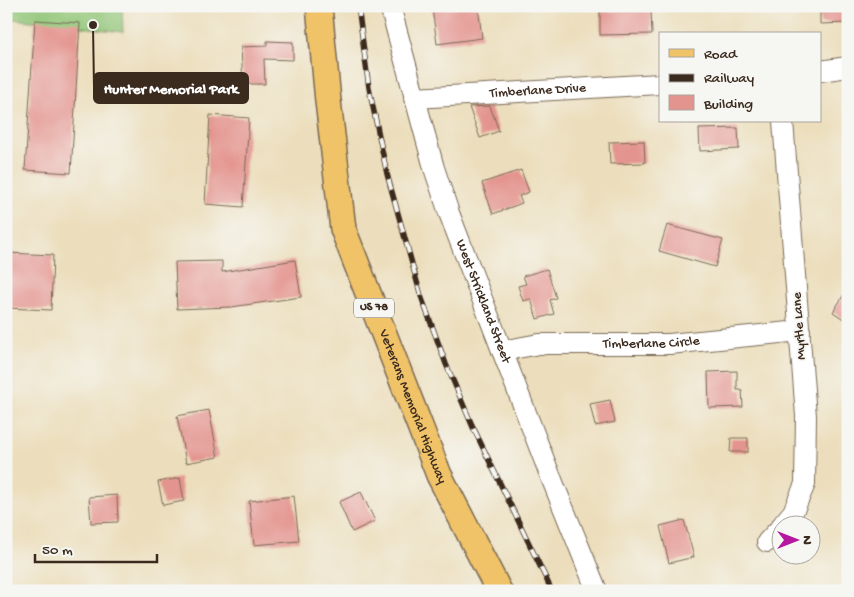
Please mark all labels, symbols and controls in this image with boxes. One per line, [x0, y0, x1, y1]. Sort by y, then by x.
legend [659, 32, 822, 122]
text: Road [704, 46, 738, 64]
text: Railway [704, 70, 755, 88]
callout: Hunter Memorial Park [94, 73, 248, 103]
street label: Timberlane Drive [488, 80, 587, 102]
text: Hunter Memorial Park [104, 81, 241, 99]
text: Building [703, 96, 753, 114]
street label: West Strickland Street [452, 237, 515, 367]
street label: Myrtle Lane [789, 291, 811, 360]
road number: US 78 [354, 298, 394, 318]
street label: Veterans Memorial Highway [374, 326, 451, 487]
street label: Timberlane Circle [602, 332, 701, 353]
north arrow [772, 514, 822, 564]
scale bar [35, 532, 158, 564]
text: N [798, 535, 815, 545]
text: 50 m [42, 542, 73, 560]

